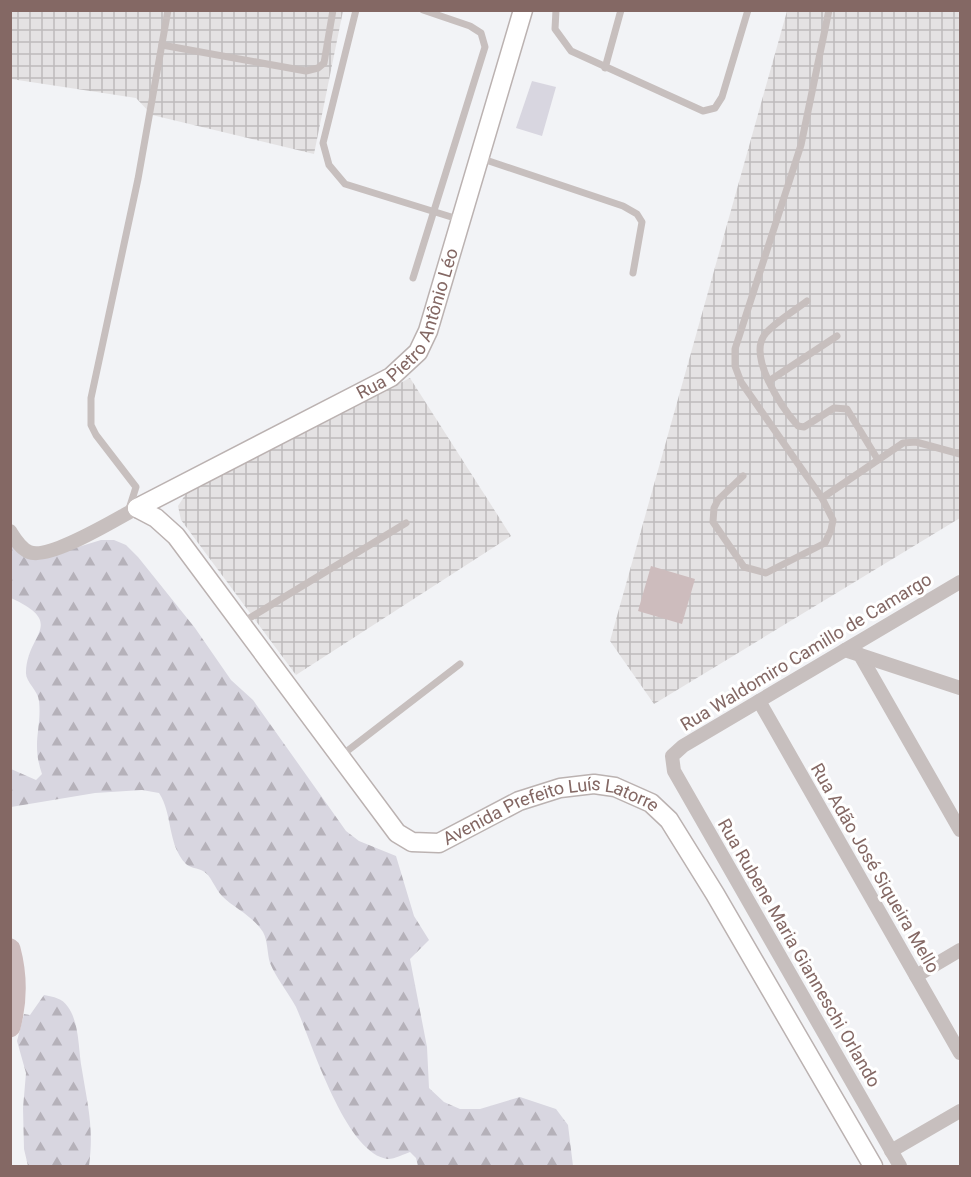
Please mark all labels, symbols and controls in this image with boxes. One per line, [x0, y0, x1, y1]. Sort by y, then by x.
street label: Rua Pietro Antônio Léo [353, 246, 462, 403]
street label: Rua Waldomiro Camillo de Camargo [676, 568, 935, 735]
street label: Rua Adão José Siqueira Mello [807, 759, 944, 976]
street label: Avenida Prefeito Luís Latorre [439, 773, 664, 849]
street label: Rua Rubene Maria Gianneschi Orlando [714, 815, 885, 1091]

